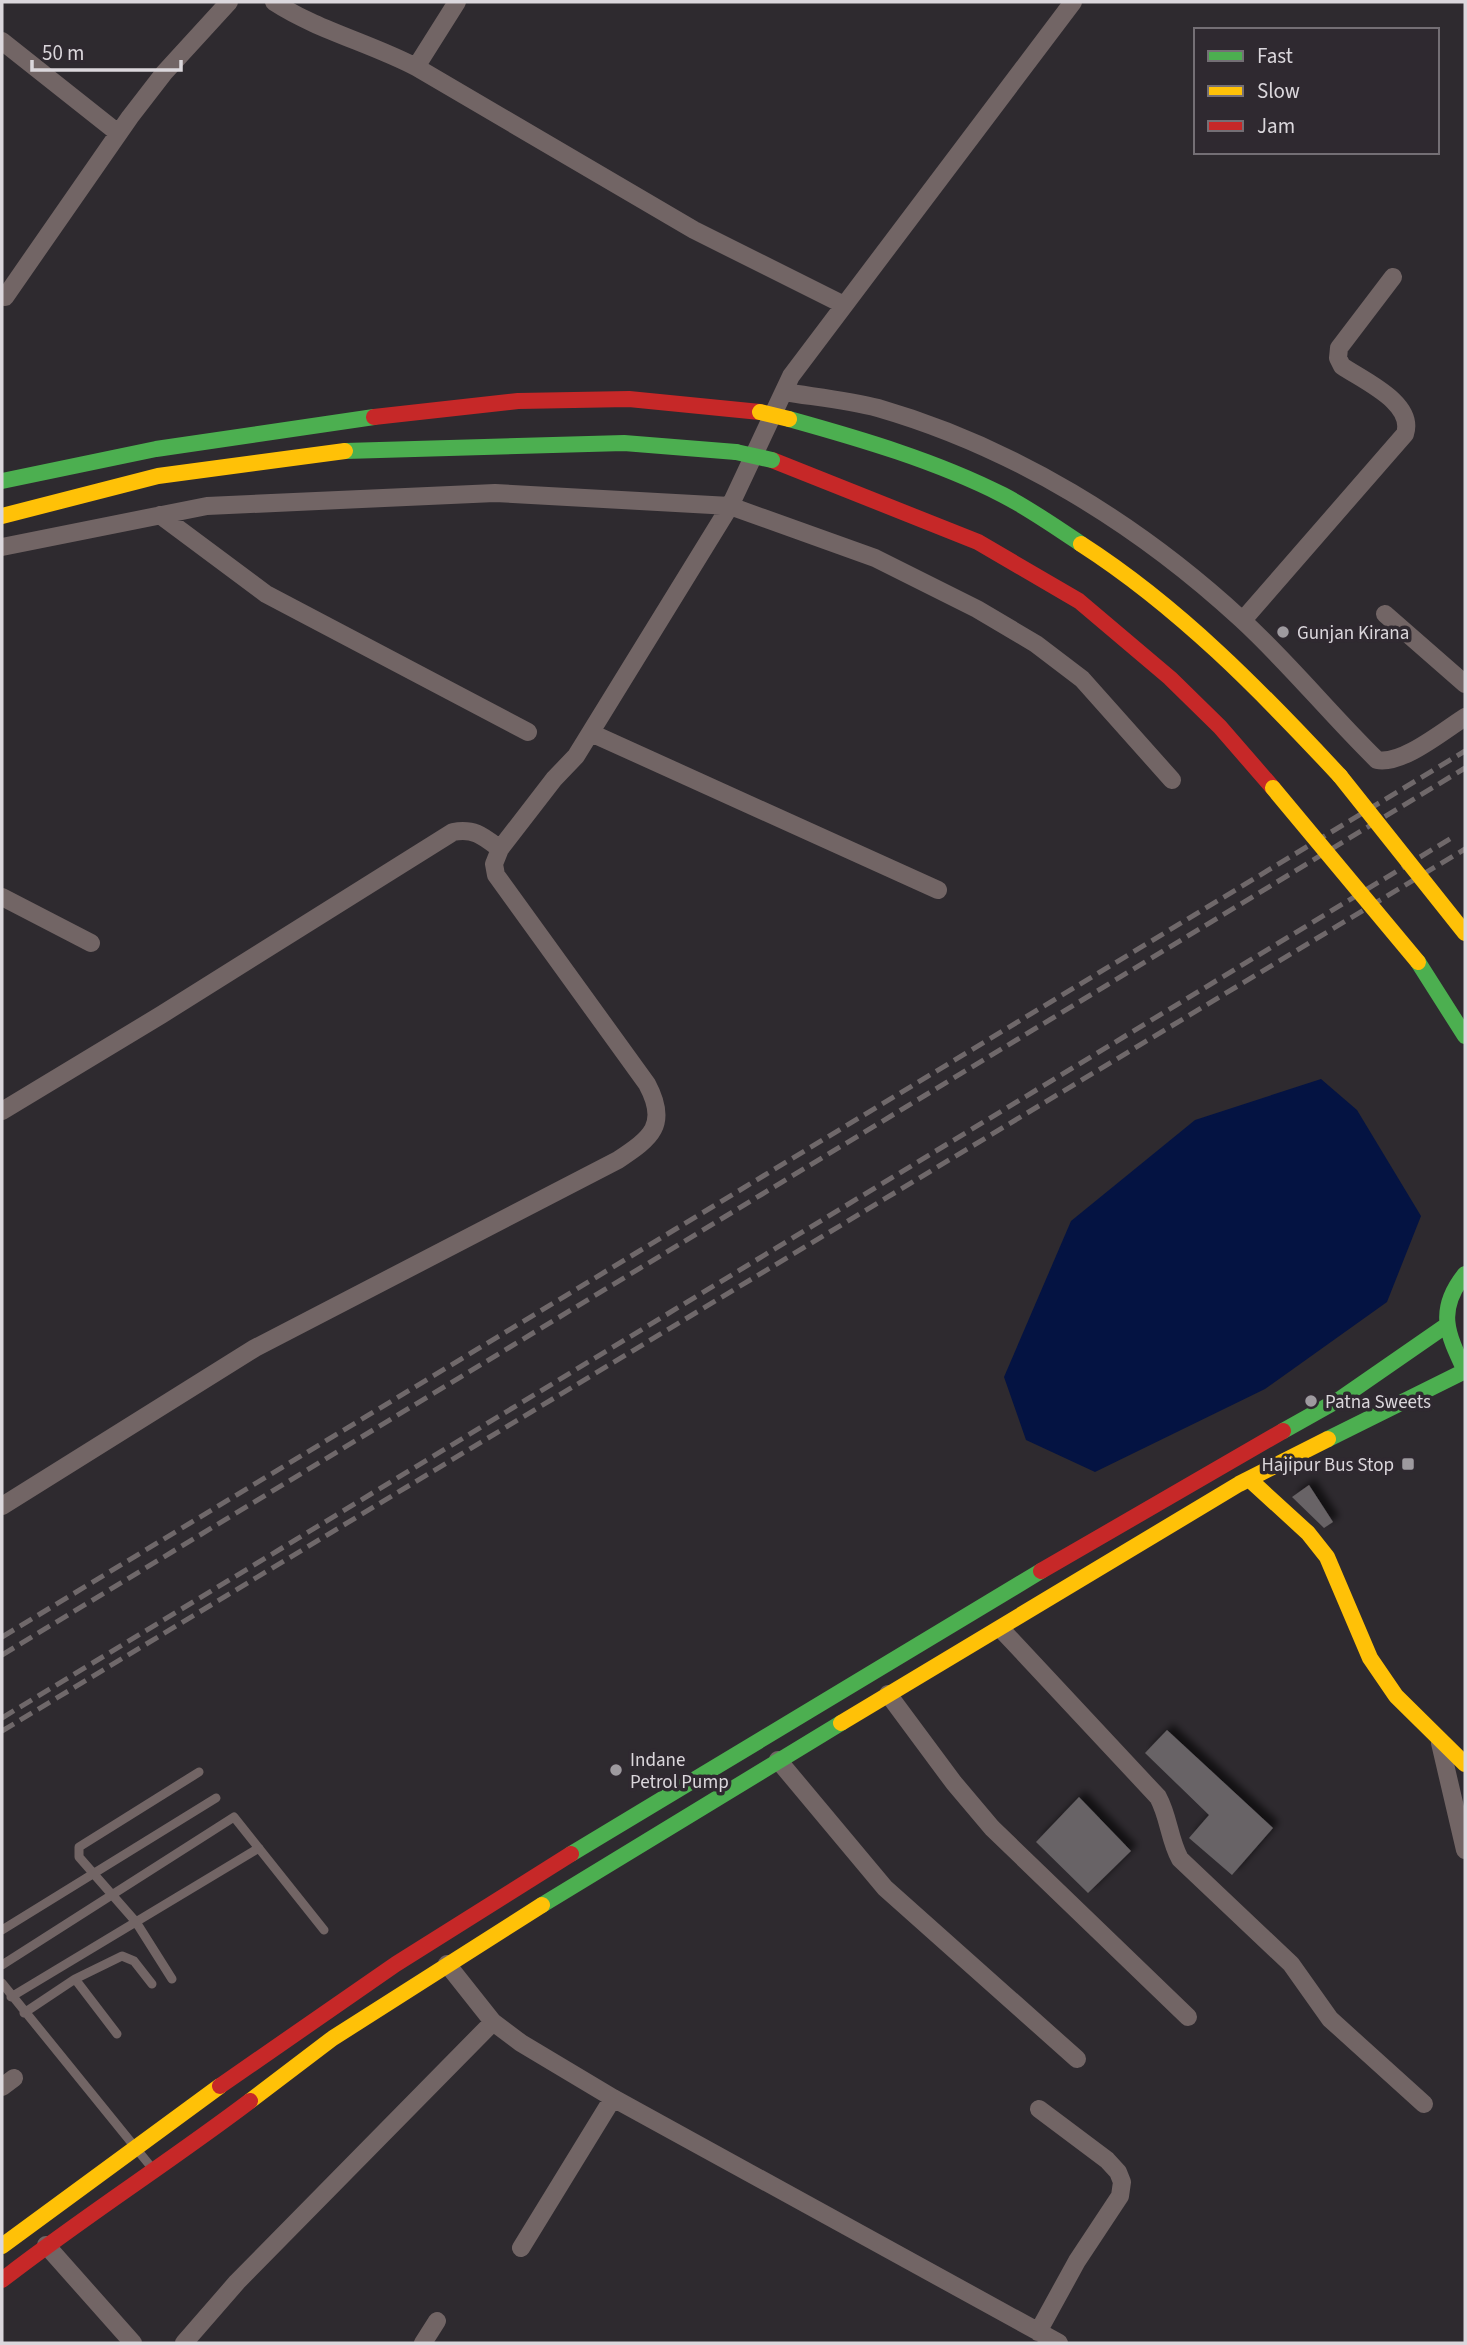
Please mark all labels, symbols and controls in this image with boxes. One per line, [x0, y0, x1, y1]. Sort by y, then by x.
scale bar [32, 28, 180, 72]
legend [1194, 28, 1439, 154]
text: 50 m [42, 38, 84, 68]
text: Fast [1257, 41, 1293, 71]
text: Slow [1257, 76, 1300, 106]
text: Jam [1257, 111, 1295, 141]
place label: Gunjan Kirana [1297, 620, 1409, 647]
marker: Gunjan Kirana [1275, 624, 1291, 640]
place label: Patna Sweets [1325, 1389, 1431, 1416]
marker: Patna Sweets [1303, 1393, 1319, 1409]
place label: Hajipur Bus Stop [1261, 1452, 1394, 1479]
marker: Hajipur Bus Stop [1400, 1456, 1416, 1472]
place label: Indane Petrol Pump [630, 1747, 729, 1796]
marker: Indane Petrol Pump [608, 1762, 624, 1778]

